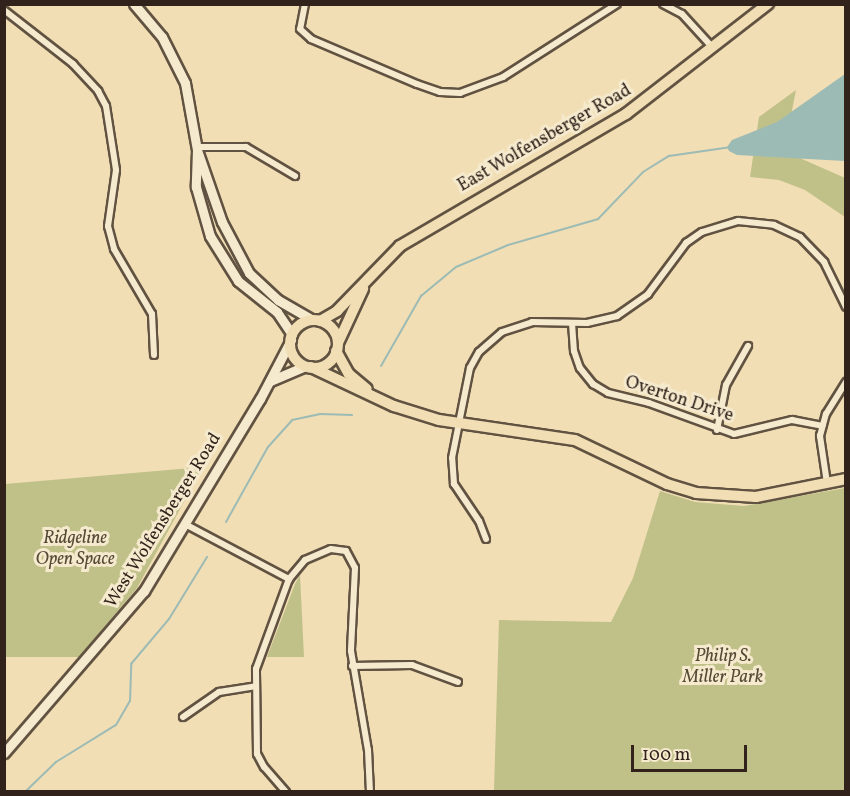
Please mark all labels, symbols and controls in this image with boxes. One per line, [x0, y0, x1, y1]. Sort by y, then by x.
street label: East Wolfensberger Road [454, 80, 636, 198]
street label: Overton Drive [622, 372, 736, 428]
street label: West Wolfensberger Road [101, 429, 227, 613]
park label: Ridgeline Open Space [35, 529, 115, 572]
park label: Philip S. Miller Park [683, 647, 763, 690]
scale bar [634, 733, 750, 771]
text: 100 m [642, 743, 691, 768]

